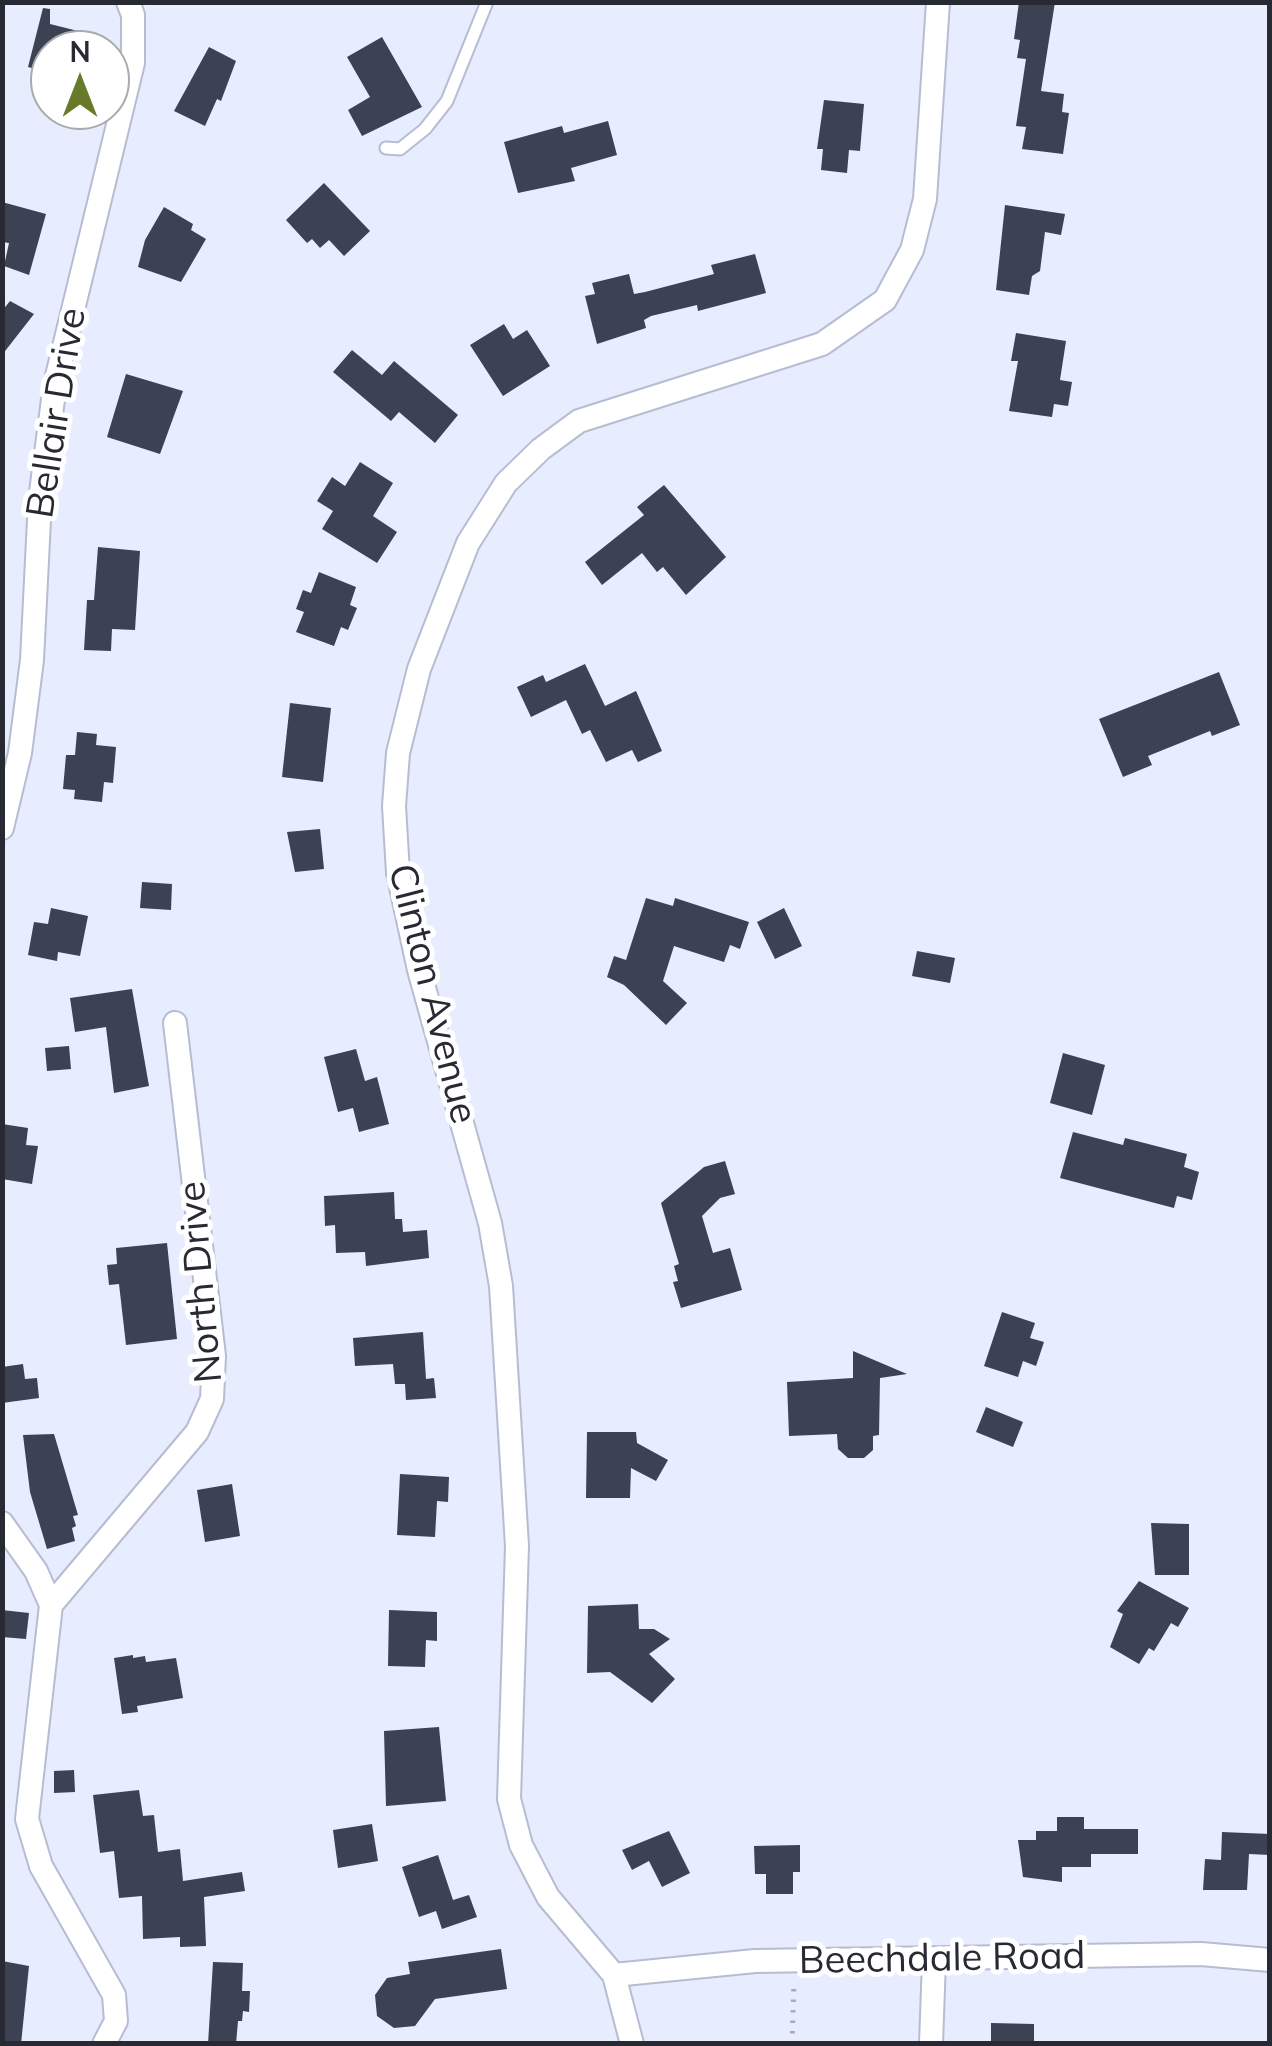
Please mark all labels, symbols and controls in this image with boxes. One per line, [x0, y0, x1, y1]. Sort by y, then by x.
north arrow [30, 30, 130, 130]
text: N [69, 34, 91, 69]
street label: Bellair Drive [18, 305, 96, 521]
street label: Clinton Avenue [378, 860, 486, 1128]
street label: North Drive [169, 1179, 233, 1385]
street label: Beechdale Road [798, 1934, 1086, 1984]

